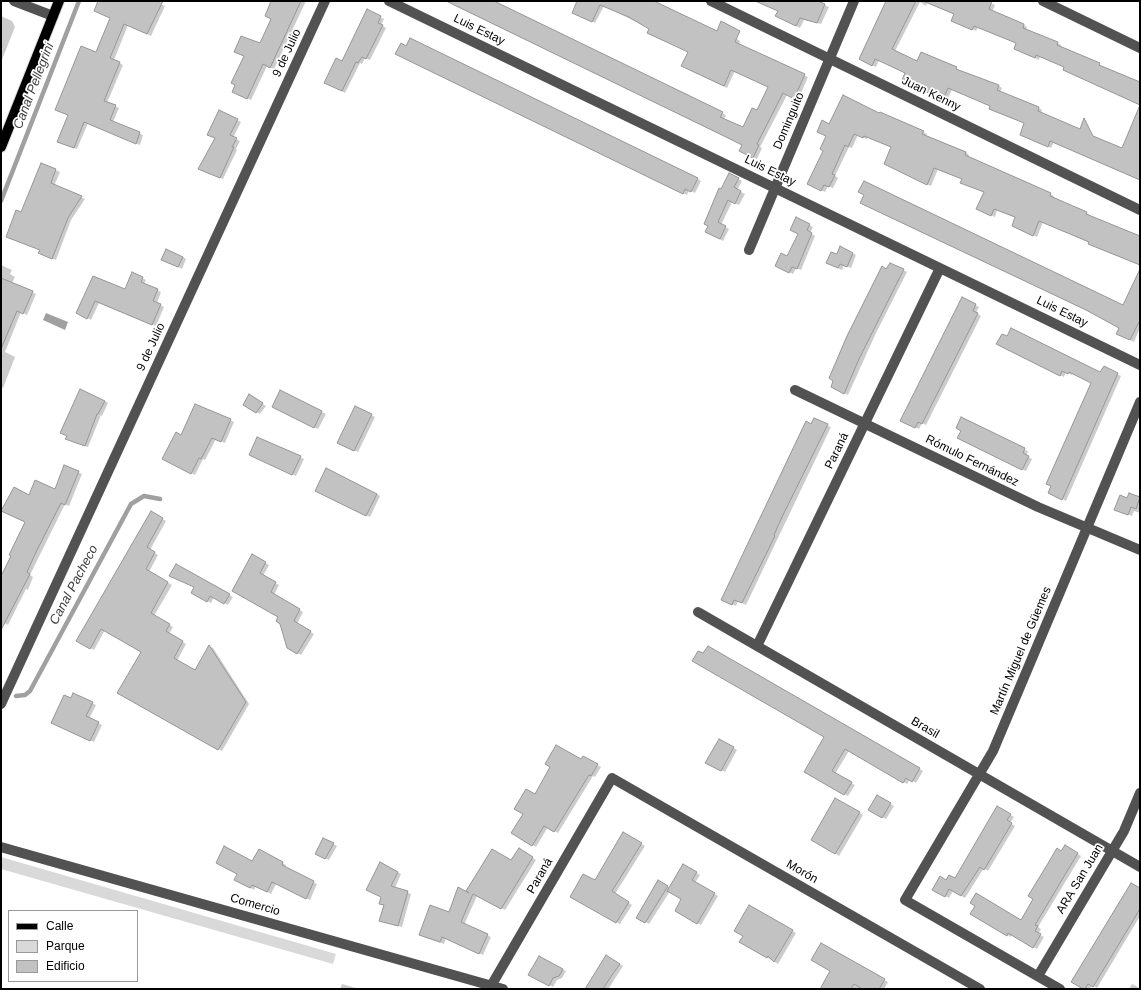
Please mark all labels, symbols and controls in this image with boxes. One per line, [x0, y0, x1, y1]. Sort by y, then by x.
street label: Luis Estay [451, 11, 507, 49]
street label: 9 de Julio [270, 27, 304, 79]
water label: Canal Pellegrini [10, 41, 58, 131]
street label: Juan Kenny [899, 74, 963, 114]
street label: Dominguito [771, 90, 807, 152]
street label: Luis Estay [742, 152, 798, 190]
street label: Luis Estay [1034, 293, 1090, 331]
street label: 9 de Julio [134, 321, 168, 373]
street label: Paraná [822, 430, 852, 472]
street label: Rómulo Fernández [923, 432, 1021, 490]
water label: Canal Pacheco [46, 542, 102, 628]
street label: Martín Miguel de Güemes [987, 585, 1055, 717]
street label: Brasil [908, 714, 942, 742]
street label: ARA San Juan [1054, 842, 1106, 916]
street label: Paraná [524, 856, 556, 896]
street label: Morón [784, 857, 820, 887]
street label: Comercio [228, 891, 282, 919]
legend [8, 910, 138, 982]
text: Calle [46, 919, 73, 933]
text: Parque [46, 939, 85, 953]
text: Edificio [46, 959, 85, 973]

